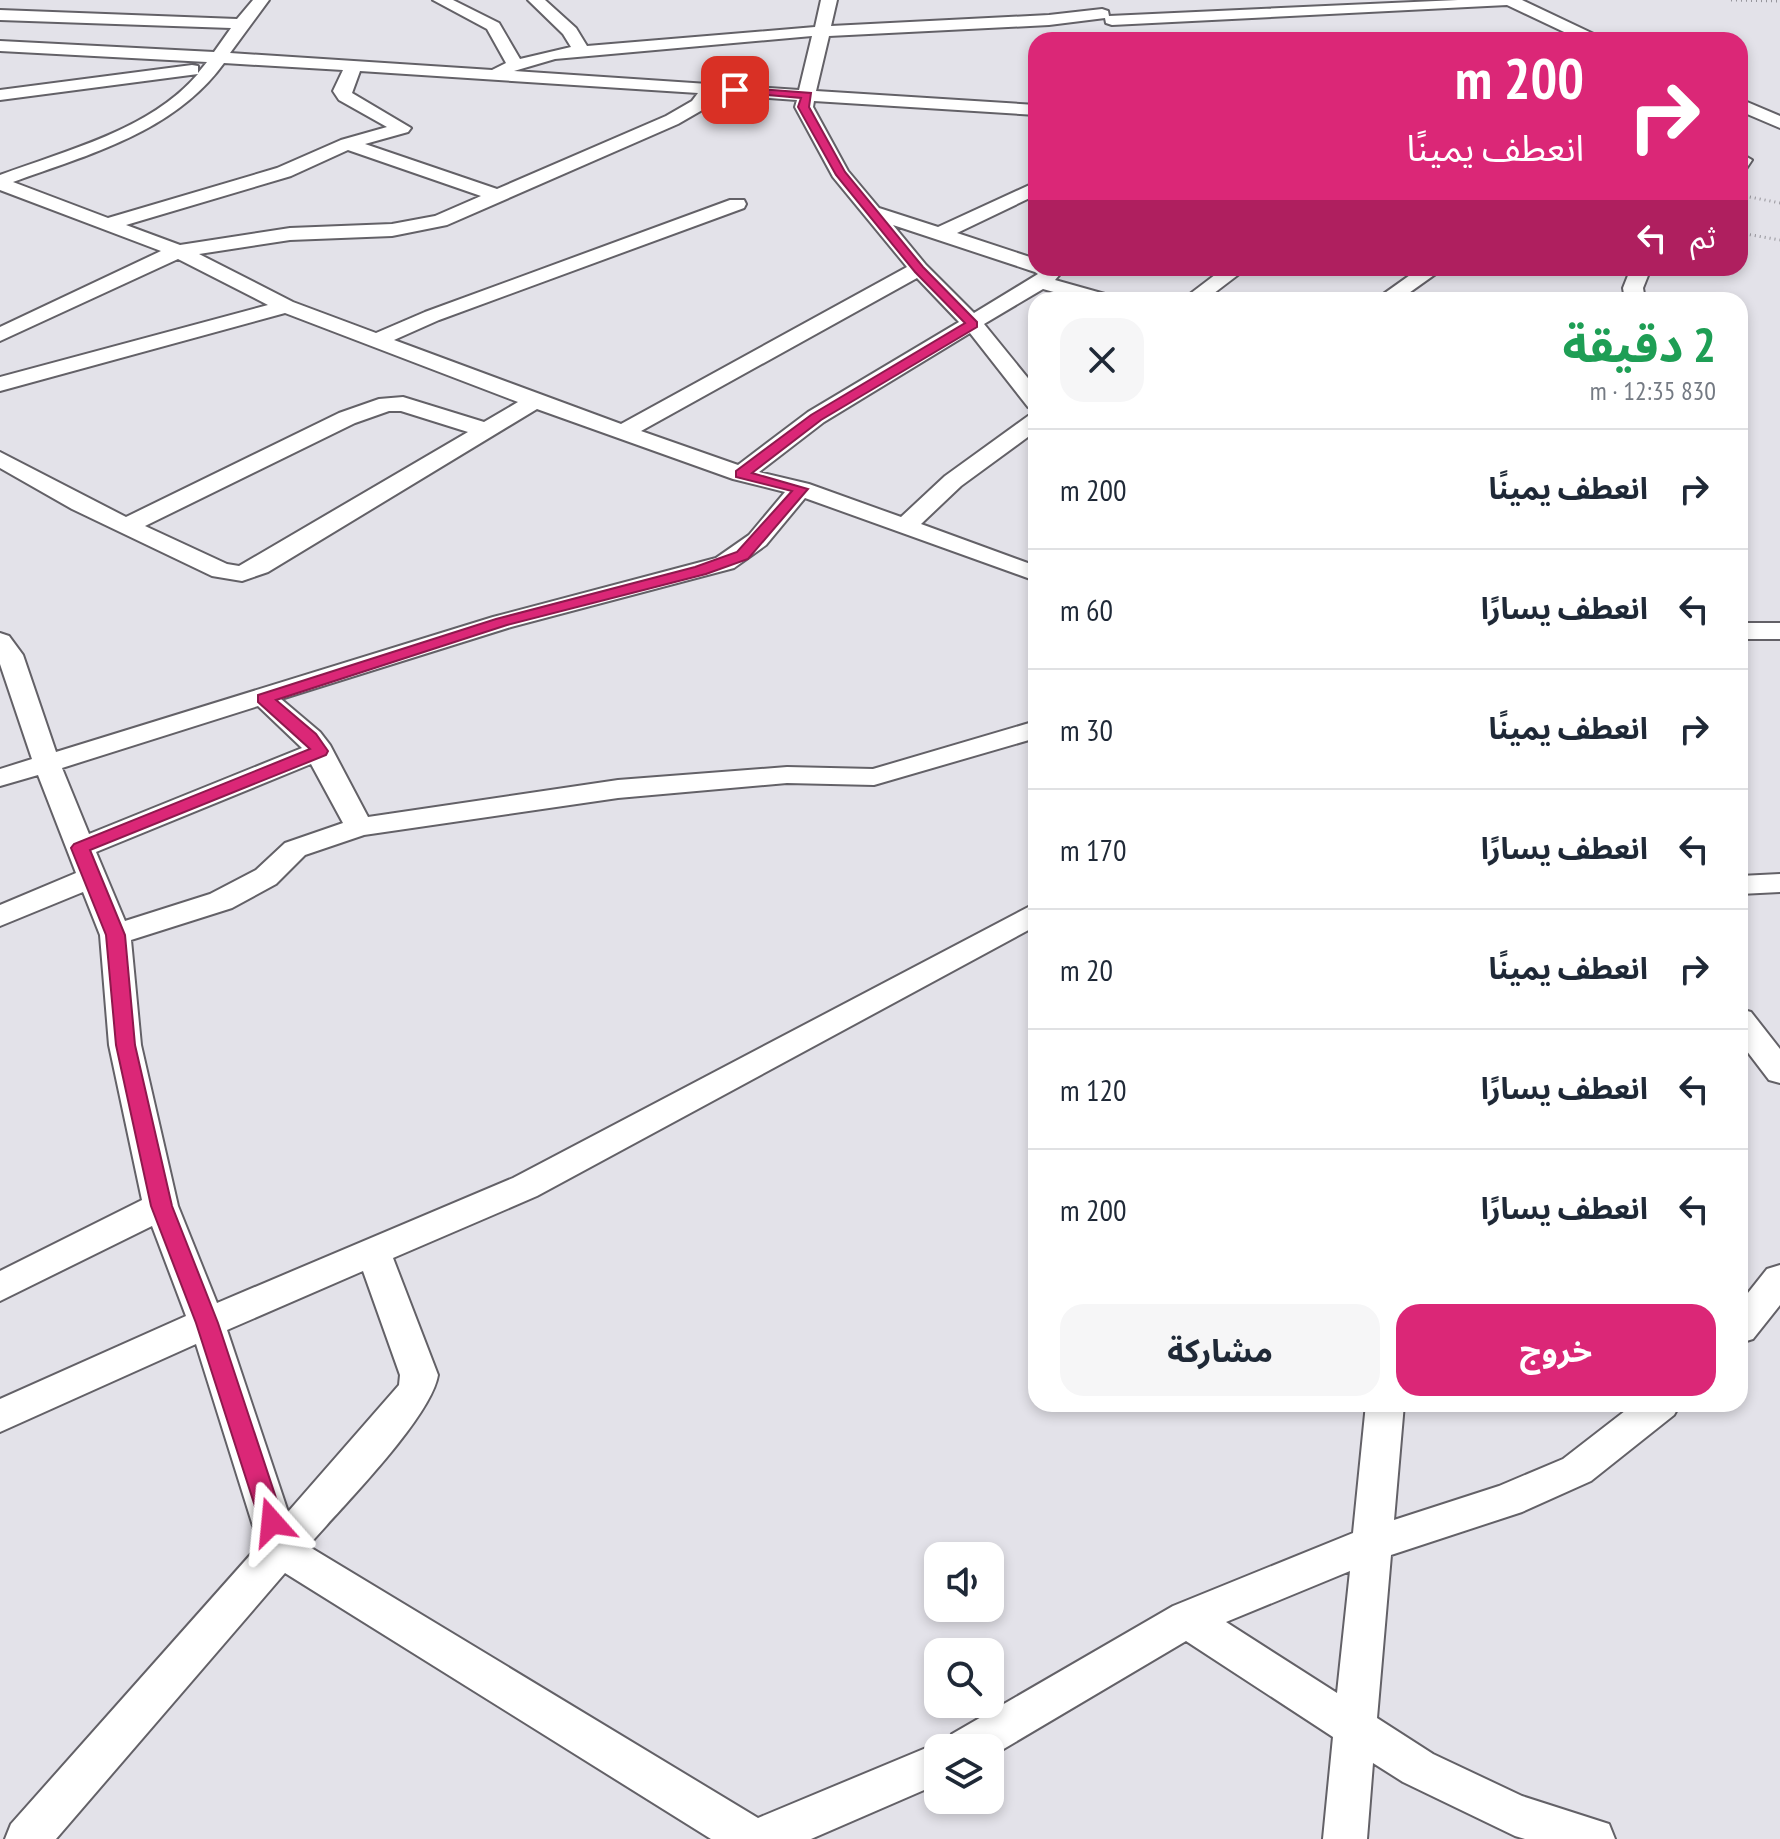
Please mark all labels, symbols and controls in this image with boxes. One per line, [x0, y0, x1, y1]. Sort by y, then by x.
text: 200 m [1455, 42, 1584, 114]
pin [701, 56, 769, 124]
icon: right [1612, 64, 1716, 168]
icon: arrive [713, 68, 757, 112]
text: انعطف يمينًا [1406, 124, 1584, 171]
icon: left [1630, 216, 1674, 260]
text: ثم [1690, 217, 1716, 256]
text: 2 دقيقة [1562, 313, 1716, 375]
button: close [1060, 318, 1144, 402]
text: 830 m · 12:35 [1590, 374, 1716, 407]
icon: right [1672, 467, 1716, 511]
text: انعطف يمينًا [1488, 468, 1648, 507]
text: 200 m [1060, 470, 1126, 509]
icon: left [1672, 587, 1716, 631]
text: انعطف يسارًا [1481, 588, 1648, 627]
text: 60 m [1060, 590, 1113, 629]
icon: right [1672, 707, 1716, 751]
text: انعطف يمينًا [1488, 708, 1648, 747]
text: 30 m [1060, 710, 1113, 749]
icon: left [1672, 827, 1716, 871]
text: انعطف يسارًا [1481, 828, 1648, 867]
text: 170 m [1060, 830, 1126, 869]
icon: right [1672, 947, 1716, 991]
text: انعطف يمينًا [1488, 948, 1648, 987]
text: 20 m [1060, 950, 1113, 989]
icon: left [1672, 1067, 1716, 1111]
text: انعطف يسارًا [1481, 1068, 1648, 1107]
text: 120 m [1060, 1070, 1126, 1109]
icon: left [1672, 1187, 1716, 1231]
text: انعطف يسارًا [1481, 1188, 1648, 1227]
text: 200 m [1060, 1190, 1126, 1229]
button: مشاركة [1060, 1304, 1380, 1396]
button: خروج [1396, 1304, 1716, 1396]
position arrow [230, 1480, 314, 1564]
map controls [924, 1542, 1004, 1814]
button: sound [924, 1542, 1004, 1622]
button: search [924, 1638, 1004, 1718]
button: layers [924, 1734, 1004, 1814]

